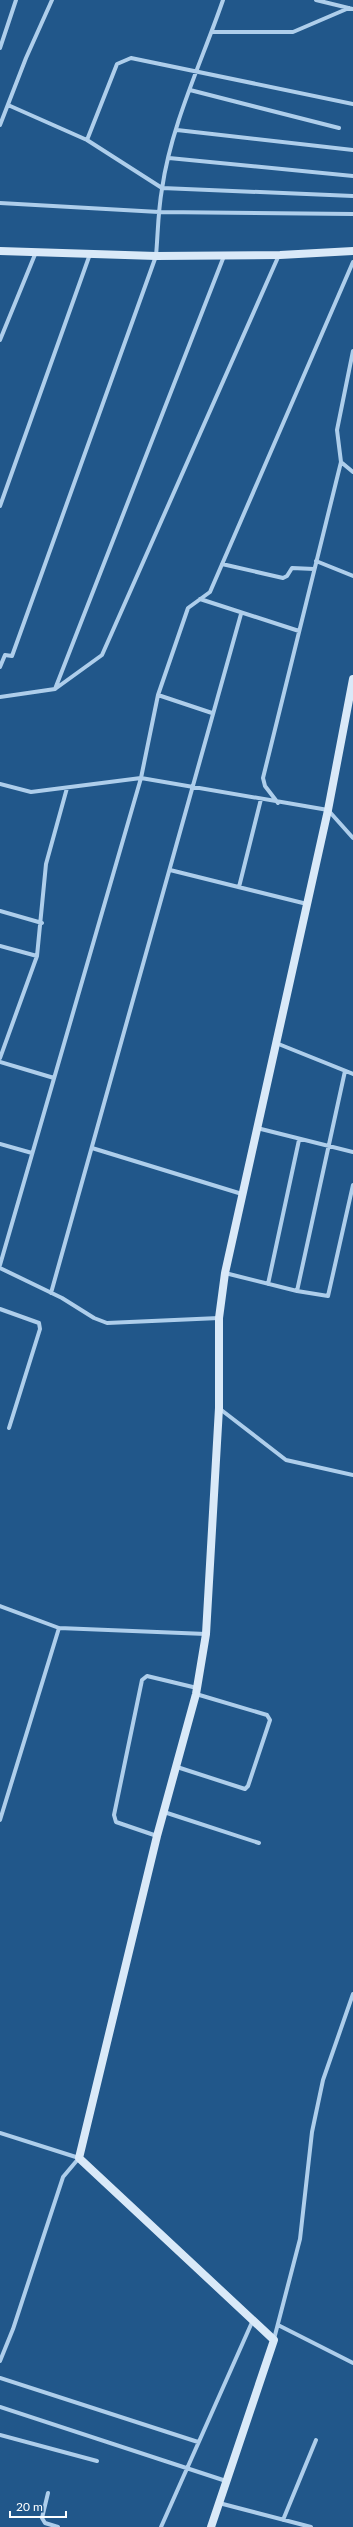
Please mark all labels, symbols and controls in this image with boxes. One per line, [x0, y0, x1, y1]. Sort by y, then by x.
scale bar [10, 2493, 66, 2519]
text: 20 m [16, 2499, 43, 2514]

